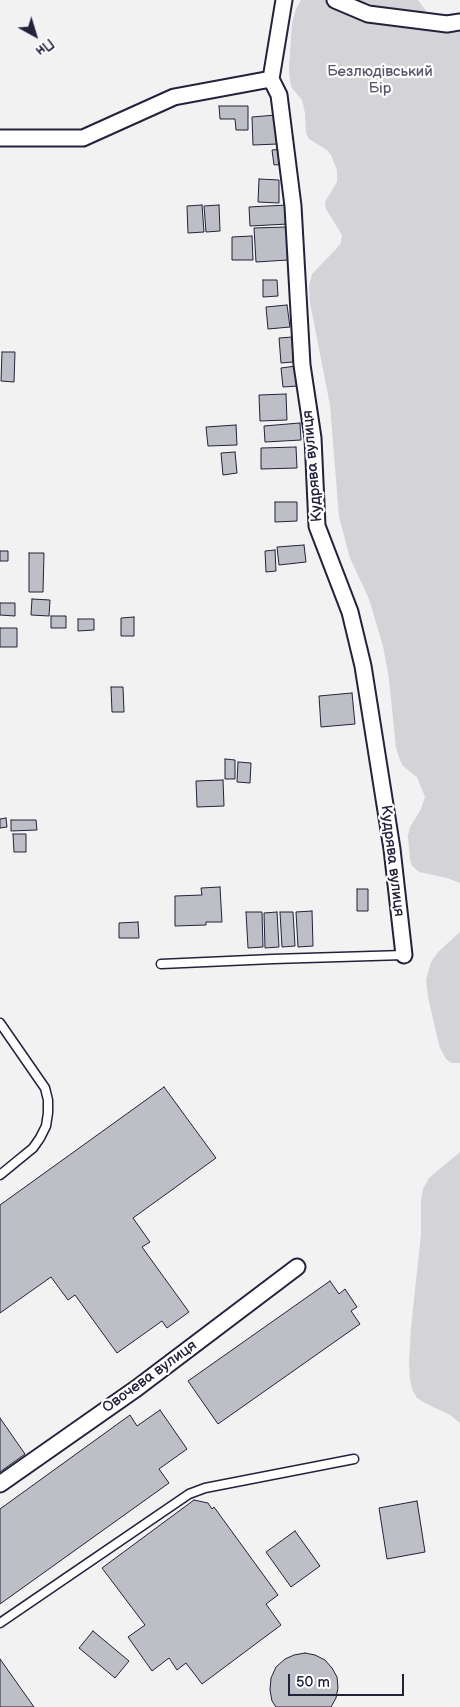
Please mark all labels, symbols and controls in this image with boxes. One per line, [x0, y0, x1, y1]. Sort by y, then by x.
north arrow [10, 10, 60, 60]
text: Пн [32, 35, 57, 60]
park label: Безлюдівський Бір [327, 63, 433, 98]
street label: Кудрява вулиця [299, 409, 327, 523]
street label: Кудрява вулиця [376, 804, 408, 918]
street label: Овочева вулиця [99, 1337, 201, 1417]
scale bar [290, 1664, 406, 1696]
text: 50 m [296, 1673, 330, 1692]

